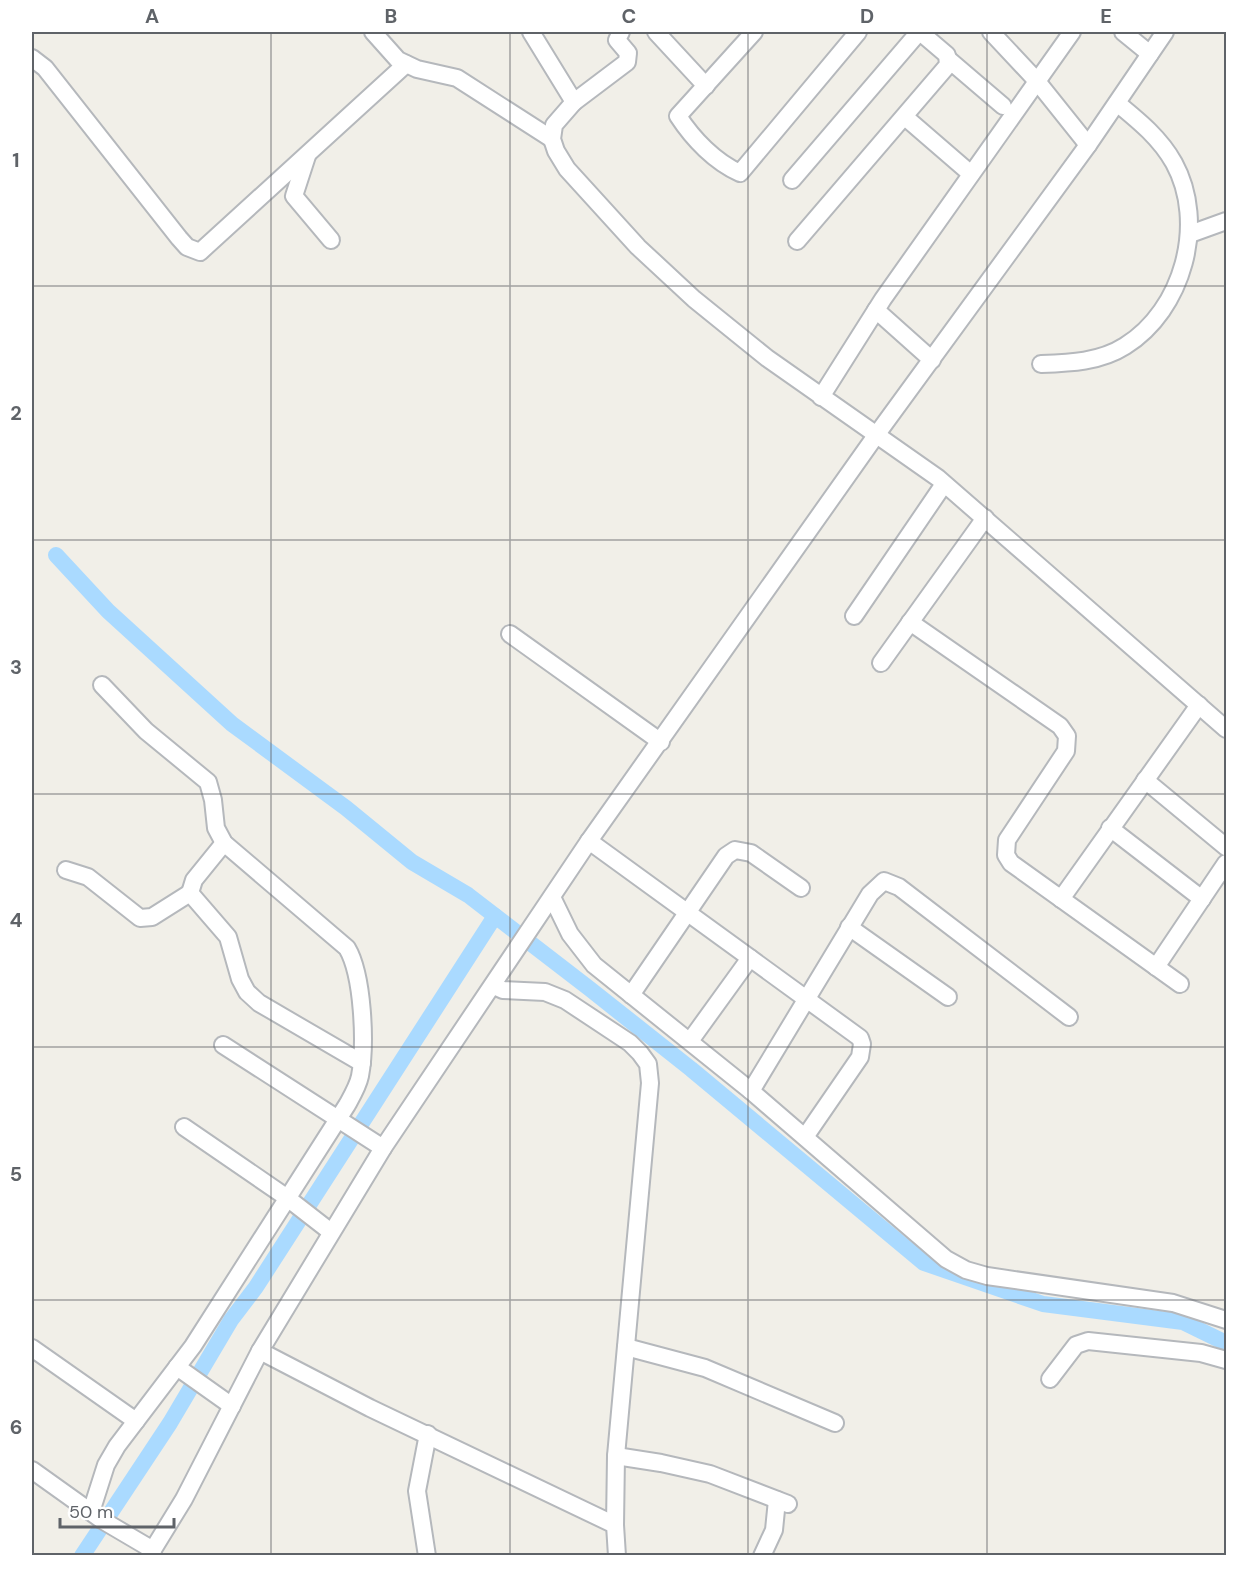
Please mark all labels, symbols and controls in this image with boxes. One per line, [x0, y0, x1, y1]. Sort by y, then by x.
text: A [145, 3, 159, 29]
text: B [385, 3, 397, 29]
text: C [622, 3, 636, 29]
text: D [860, 3, 874, 29]
text: E [1100, 3, 1112, 29]
text: 1 [12, 147, 20, 173]
text: 2 [10, 400, 22, 426]
text: 3 [10, 654, 22, 680]
text: 4 [10, 907, 23, 933]
text: 5 [10, 1161, 22, 1187]
text: 6 [10, 1414, 22, 1440]
scale bar [60, 1491, 174, 1529]
text: 50 m [69, 1500, 113, 1524]

